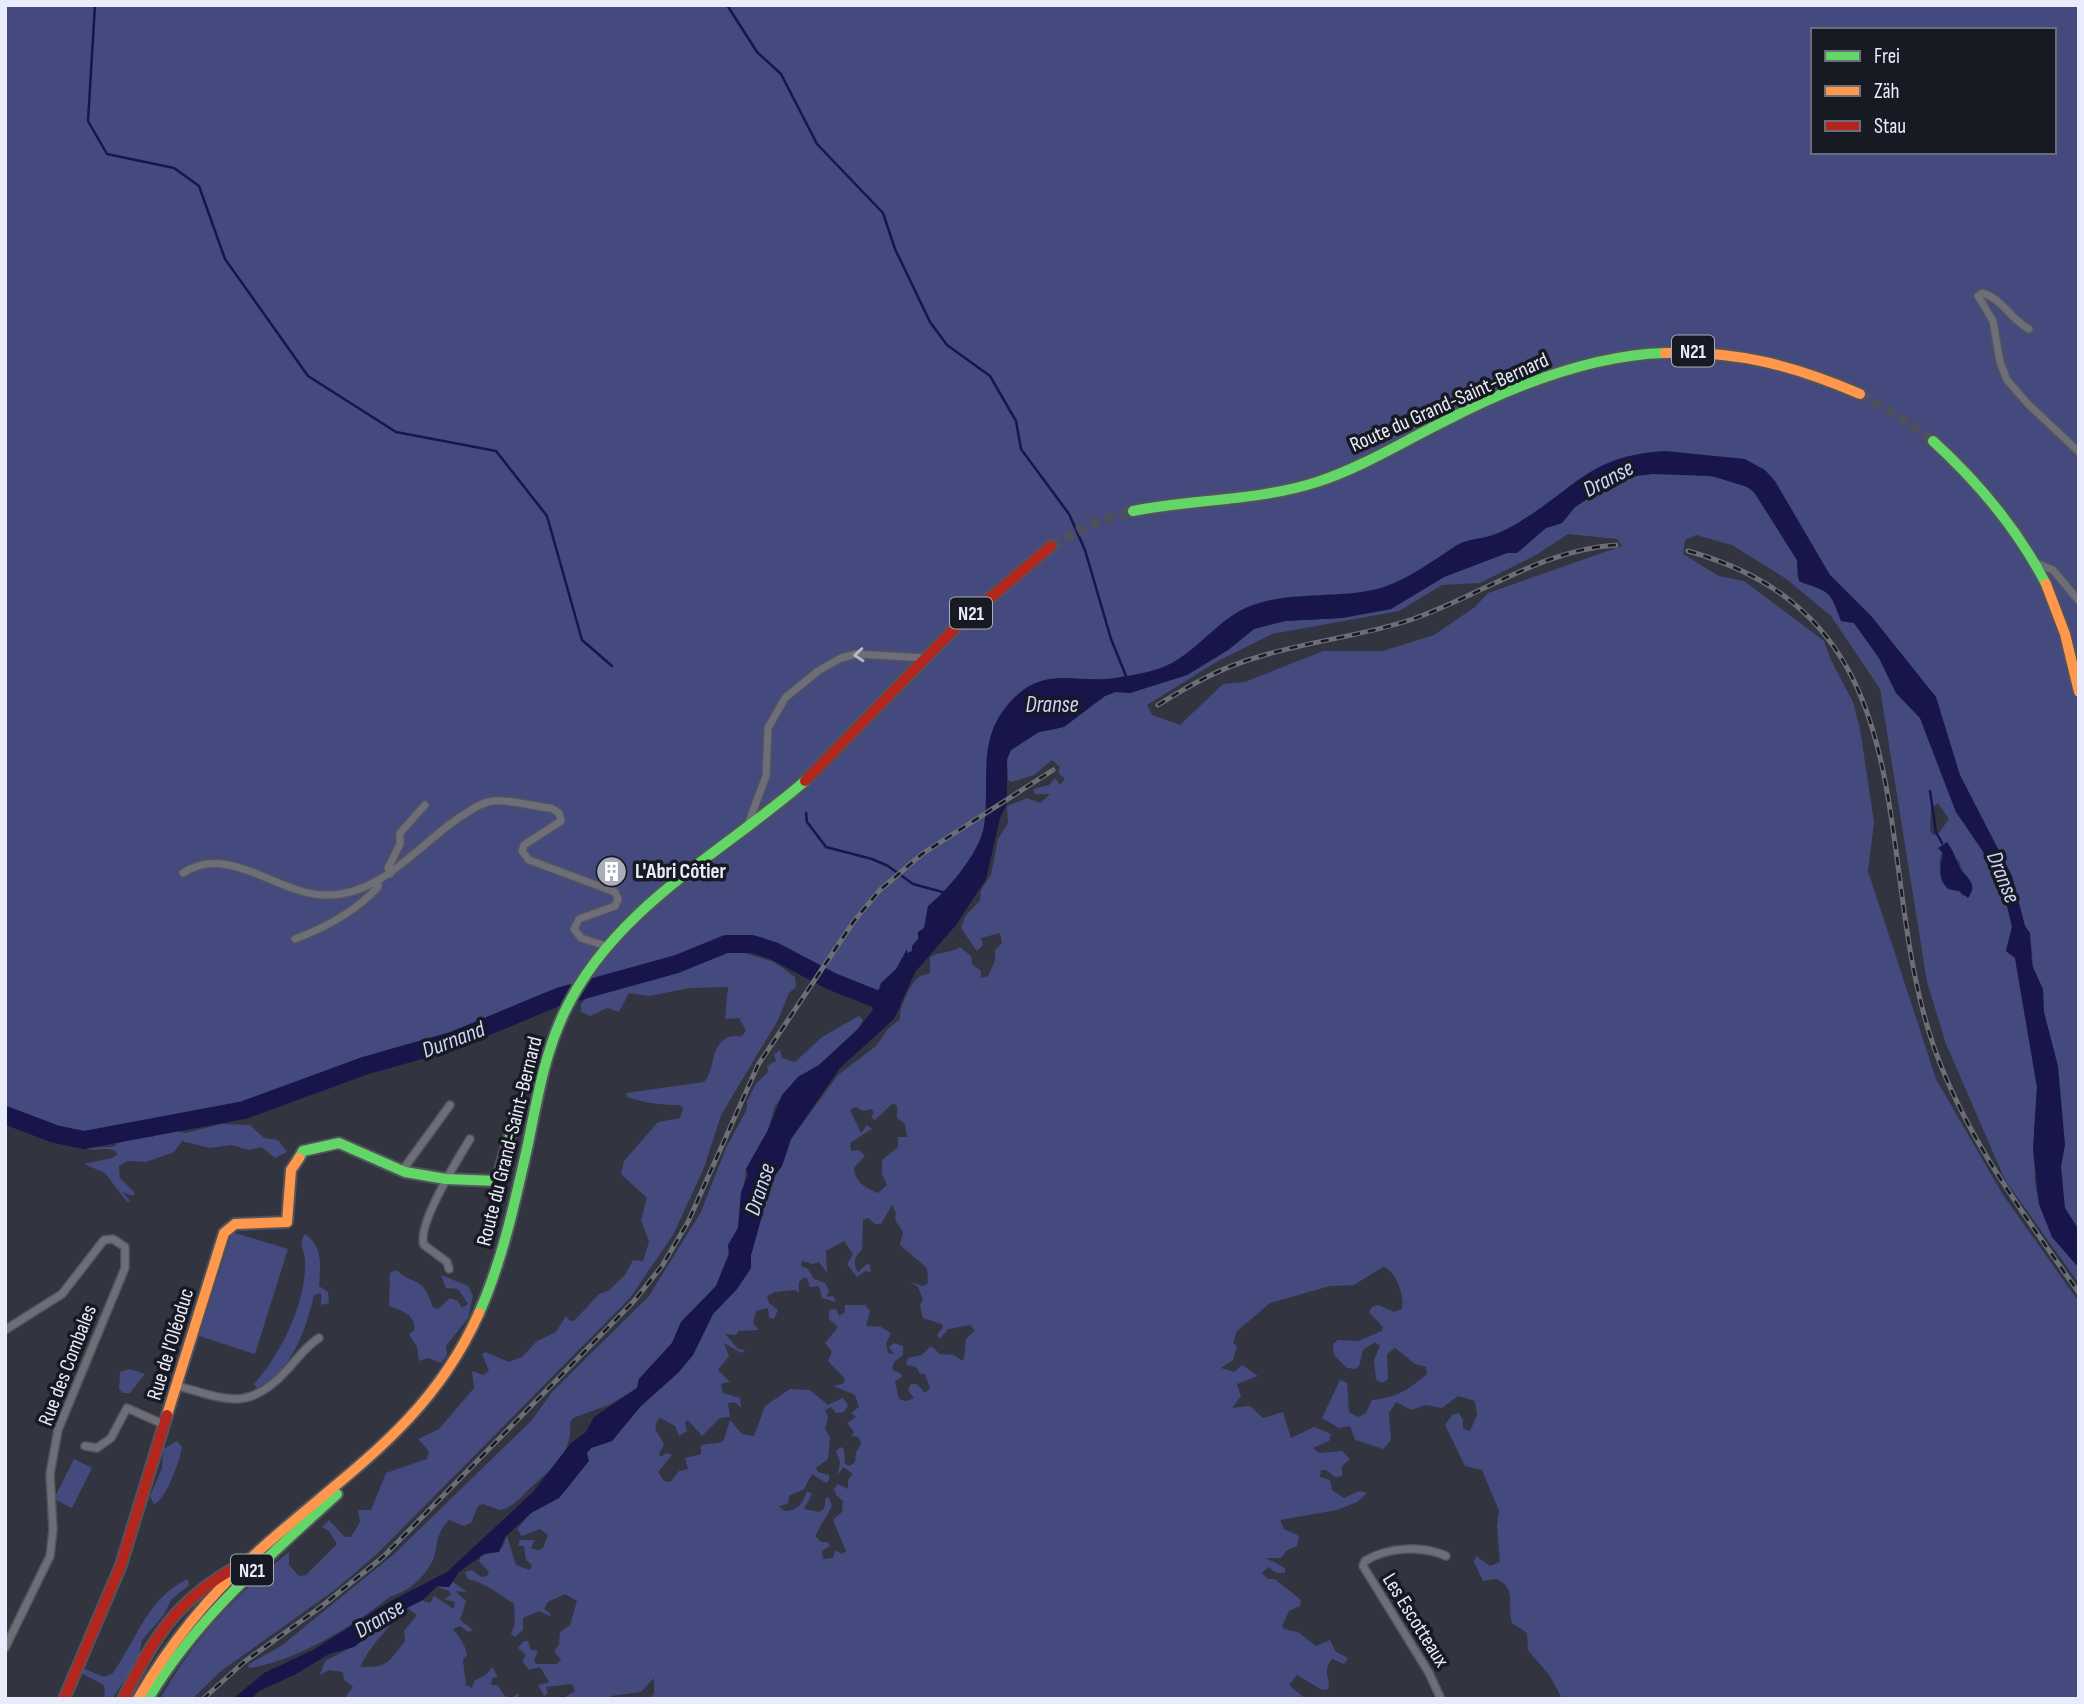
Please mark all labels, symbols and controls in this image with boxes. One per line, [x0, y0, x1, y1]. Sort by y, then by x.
legend [1811, 28, 2056, 154]
text: Frei [1874, 44, 1900, 69]
text: Zäh [1874, 79, 1900, 104]
text: Stau [1874, 114, 1906, 139]
road number: N21 [1672, 336, 1714, 366]
street label: Route du Grand-Saint-Bernard [1346, 347, 1552, 458]
water label: Dranse [1578, 454, 1639, 504]
road number: N21 [950, 598, 992, 628]
one-way arrow [853, 647, 864, 662]
water label: Dranse [1025, 691, 1079, 719]
water label: Dranse [1980, 847, 2026, 907]
building icon: L'Abri Côtier [595, 854, 629, 888]
place label: L'Abri Côtier [635, 859, 727, 884]
water label: Durnand [418, 1015, 489, 1065]
street label: Route du Grand-Saint-Bernard [471, 1034, 548, 1248]
water label: Dranse [738, 1160, 781, 1219]
street label: Rue de l'Oléoduc [142, 1285, 199, 1403]
street label: Rue des Combales [33, 1301, 102, 1429]
road number: N21 [231, 1554, 273, 1586]
street label: Les Escotteaux [1377, 1569, 1454, 1672]
water label: Dranse [350, 1593, 410, 1645]

